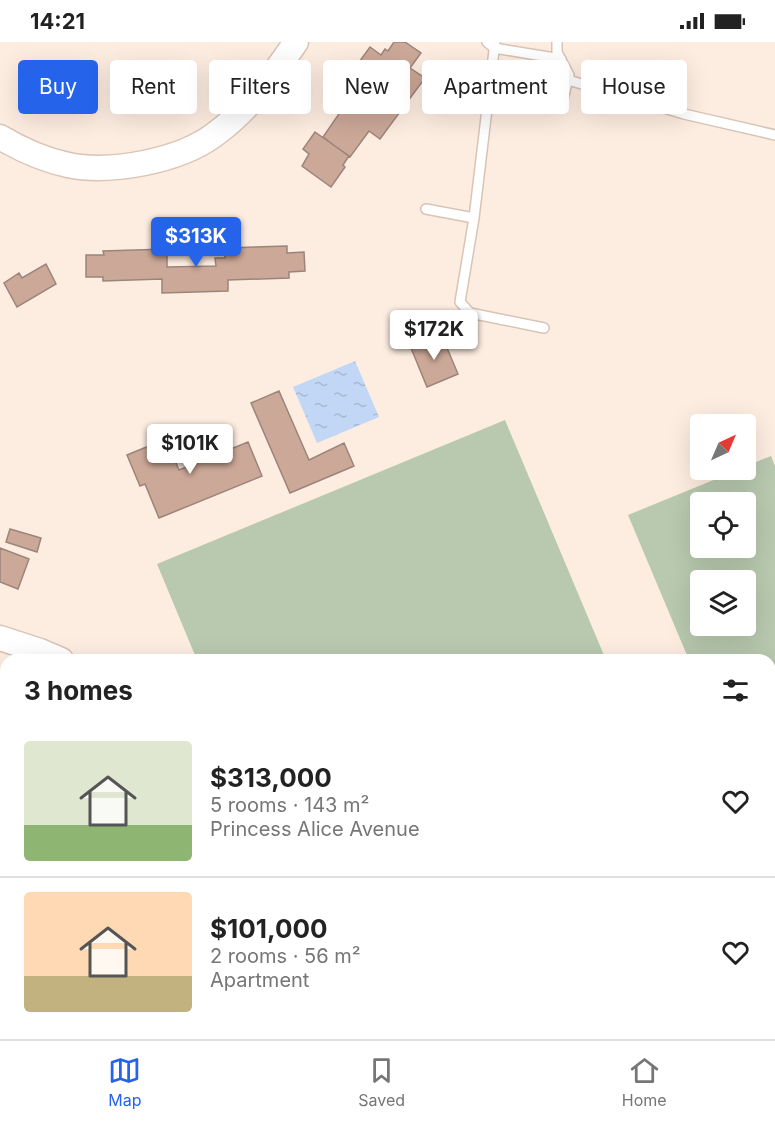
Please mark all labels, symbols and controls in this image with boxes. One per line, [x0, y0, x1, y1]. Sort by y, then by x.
text: 14:21 [30, 8, 85, 34]
chip: Buy [18, 60, 98, 114]
chip: Rent [110, 60, 197, 114]
chip: Filters [209, 60, 311, 114]
chip: New [323, 60, 410, 114]
chip: Apartment [422, 60, 569, 114]
chip: House [581, 60, 687, 114]
pin: $313K [154, 217, 238, 268]
text: $313K [165, 224, 227, 248]
pin: $172K [392, 310, 476, 361]
text: $172K [404, 317, 464, 341]
north arrow [690, 414, 756, 480]
map controls [690, 414, 756, 636]
pin: $101K [148, 424, 232, 475]
text: $101K [161, 431, 219, 455]
button: locate [690, 492, 756, 558]
button: layers [690, 570, 756, 636]
icon: filters [719, 674, 752, 707]
text: 3 homes [24, 675, 133, 706]
text: $313,000 [210, 762, 332, 793]
icon: home [72, 765, 144, 837]
icon: heart [719, 785, 752, 818]
text: 5 rooms · 143 m² [210, 793, 369, 817]
text: Princess Alice Avenue [210, 817, 420, 841]
text: $101,000 [210, 913, 328, 944]
icon: home [72, 916, 144, 988]
icon: heart [719, 936, 752, 969]
text: 2 rooms · 56 m² [210, 944, 361, 968]
text: Apartment [210, 968, 309, 992]
tab: Map [108, 1054, 142, 1110]
tab: Saved [358, 1054, 405, 1110]
tab: Home [622, 1054, 667, 1110]

